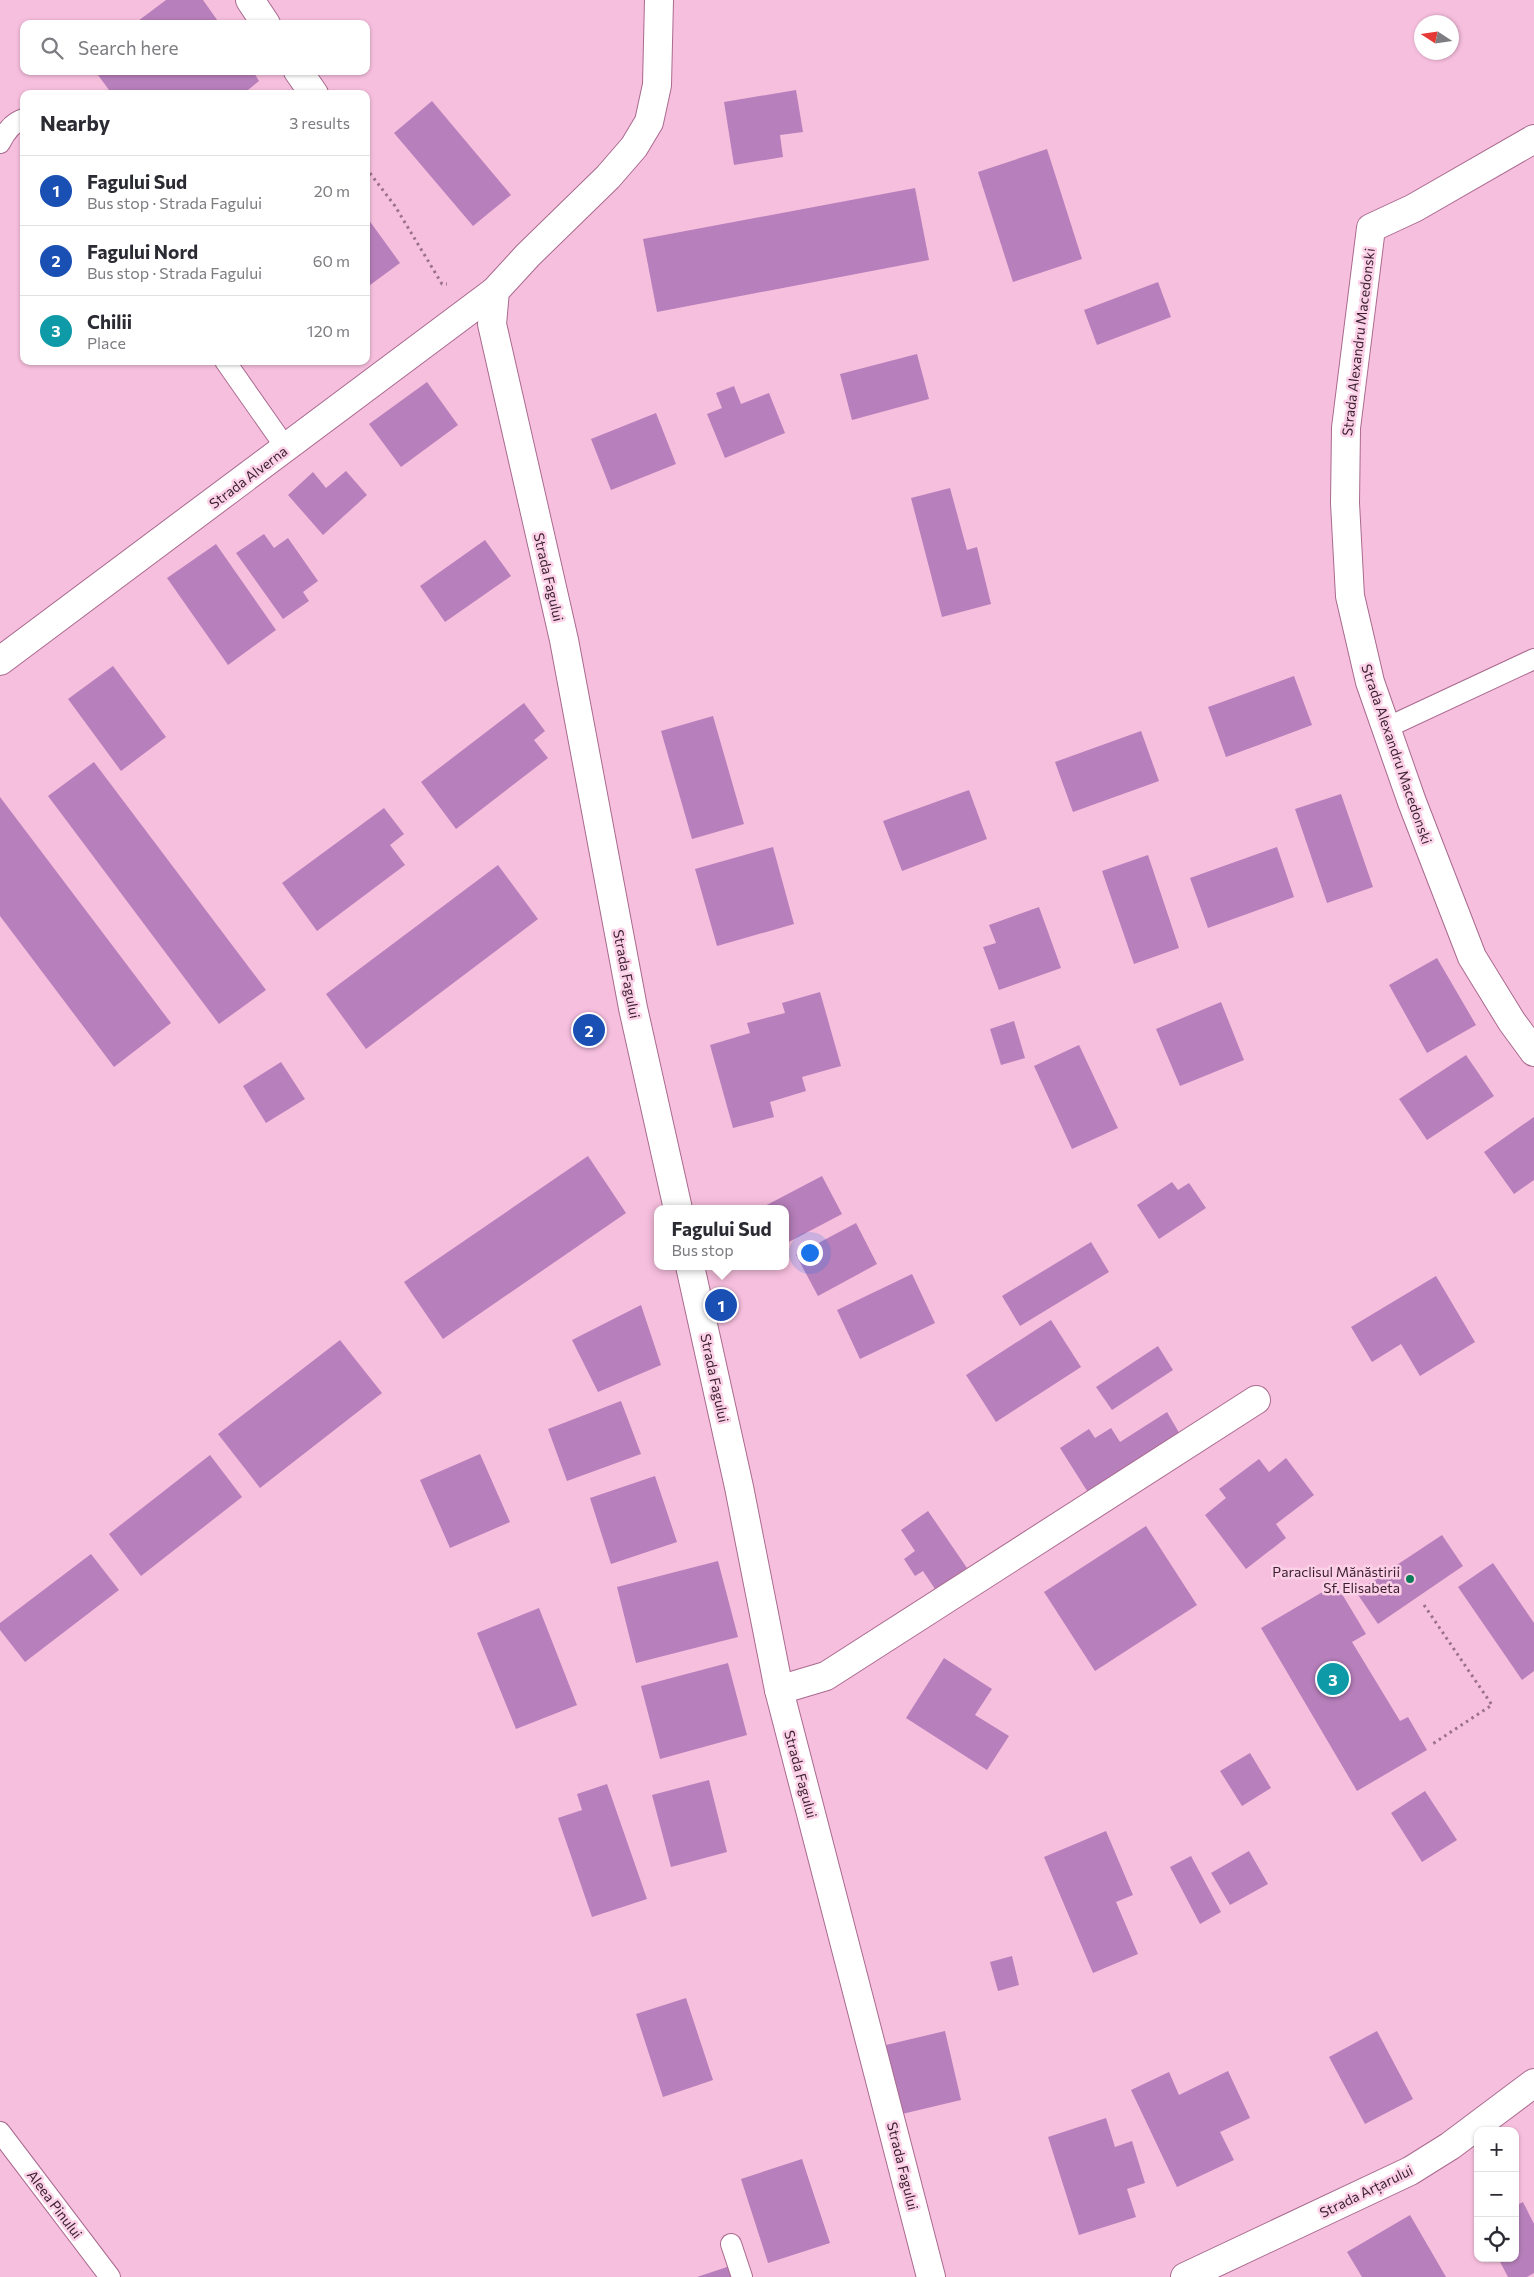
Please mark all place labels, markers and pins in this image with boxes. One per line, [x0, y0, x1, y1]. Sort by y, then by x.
pin: 2 [573, 1011, 605, 1049]
pin: 1 [705, 1286, 737, 1324]
place label: Paraclisul Mănăstirii Sf. Elisabeta [1272, 1563, 1400, 1596]
marker: Paraclisul Mănăstirii Sf. Elisabeta [1404, 1573, 1416, 1585]
pin: 3 [1317, 1660, 1349, 1698]

